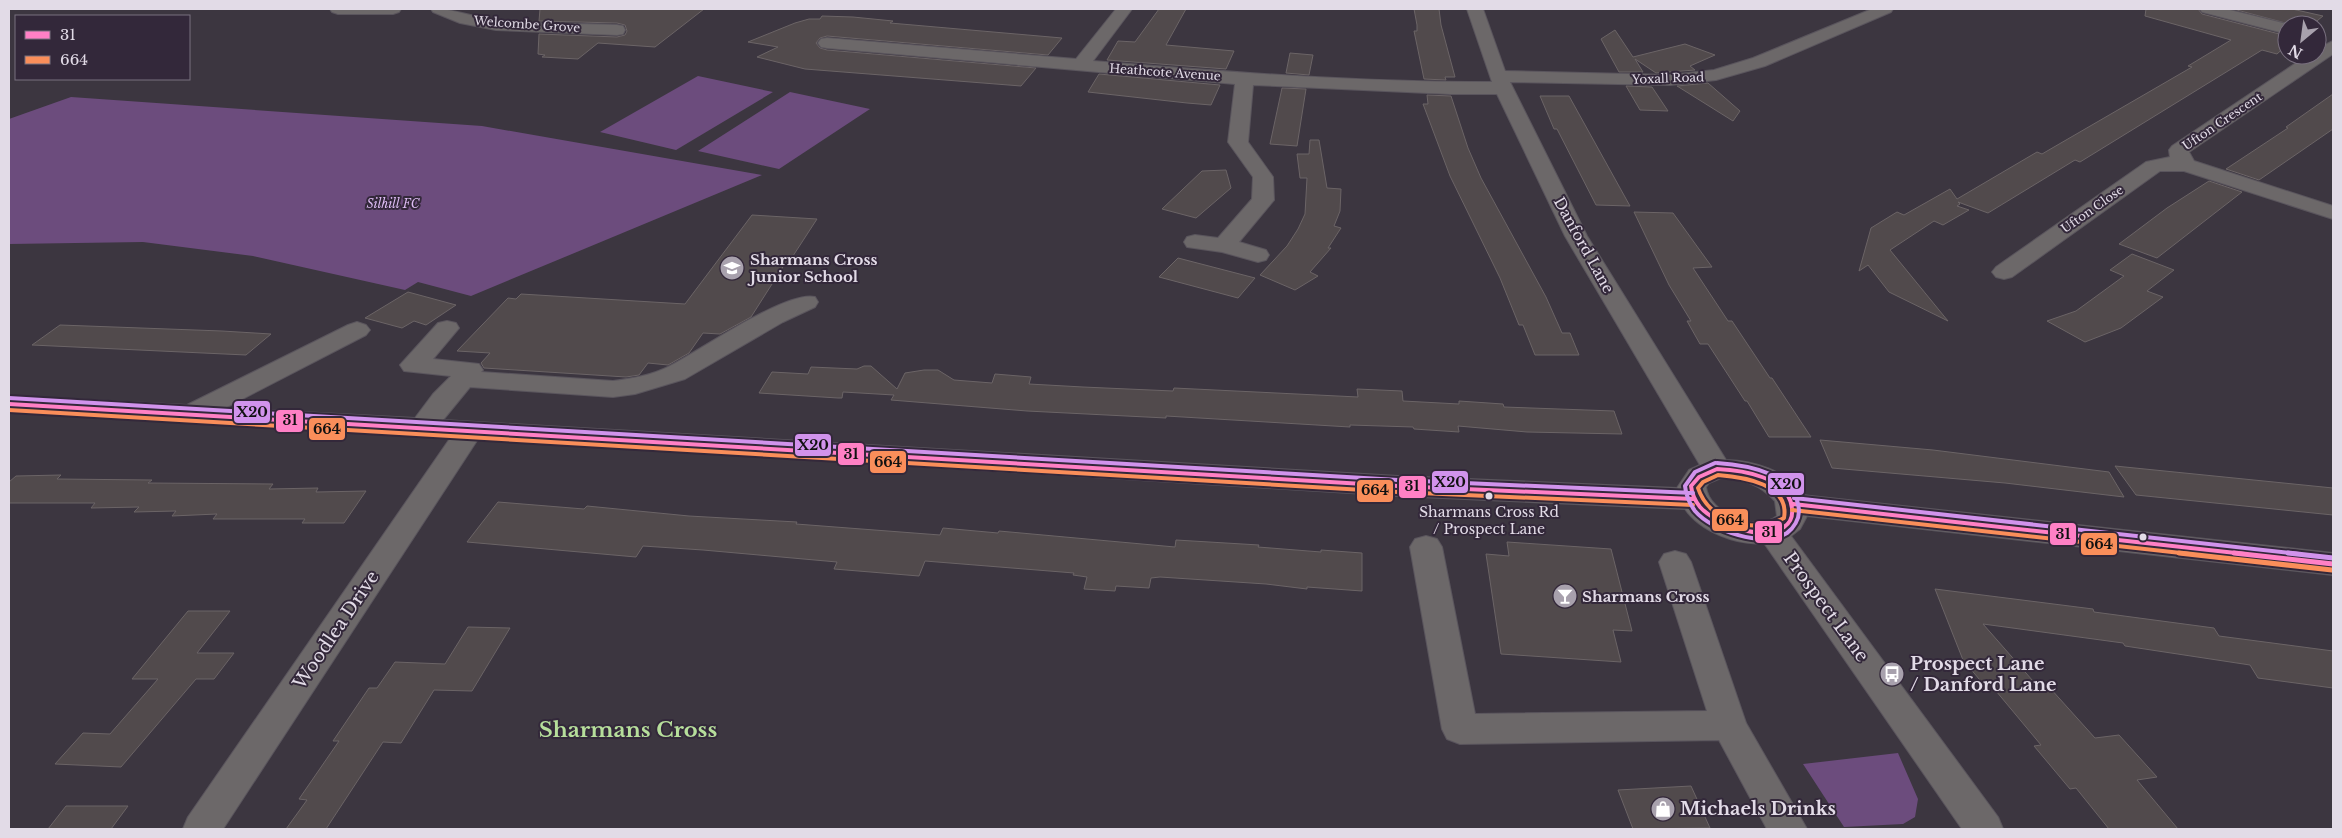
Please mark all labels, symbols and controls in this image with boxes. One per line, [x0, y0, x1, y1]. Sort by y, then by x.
street label: Welcombe Grove [472, 13, 581, 35]
legend [15, 15, 190, 80]
north arrow [2277, 15, 2327, 65]
text: 31 [60, 25, 76, 44]
text: N [2286, 40, 2306, 62]
text: 664 [60, 50, 88, 69]
street label: Heathcote Avenue [1109, 61, 1221, 83]
street label: Yoxall Road [1631, 69, 1704, 87]
street label: Ufton Crescent [2179, 89, 2265, 153]
street label: Ufton Close [2058, 182, 2126, 236]
street label: Danford Lane [1550, 194, 1618, 296]
park label: Silhill FC [367, 196, 421, 211]
place label: Sharmans Cross Junior School [747, 250, 877, 286]
school or university icon: Sharmans Cross Junior School [719, 255, 745, 281]
line badge: X20 [233, 400, 271, 424]
text: X20 [235, 403, 268, 421]
line badge: 31 [275, 409, 304, 433]
text: 31 [282, 411, 298, 429]
line badge: 664 [308, 417, 346, 441]
text: 664 [313, 420, 341, 438]
line badge: X20 [794, 433, 832, 457]
text: X20 [796, 436, 829, 454]
line badge: 31 [837, 442, 865, 466]
text: 31 [843, 445, 859, 463]
line badge: 664 [869, 450, 907, 474]
text: 664 [874, 453, 902, 471]
line badge: X20 [1431, 470, 1469, 494]
line badge: X20 [1767, 472, 1805, 496]
text: X20 [1433, 473, 1466, 491]
line badge: 31 [1398, 475, 1427, 499]
text: X20 [1769, 475, 1802, 493]
text: 31 [1404, 477, 1420, 495]
line badge: 664 [1356, 479, 1394, 503]
text: 664 [1361, 481, 1389, 499]
marker: Sharmans Cross Rd / Prospect Lane [1484, 491, 1494, 501]
place label: Sharmans Cross Rd / Prospect Lane [1419, 503, 1559, 538]
line badge: 664 [1711, 508, 1749, 532]
text: 664 [1716, 511, 1744, 529]
line badge: 31 [1754, 520, 1783, 544]
line badge: 31 [2049, 522, 2077, 546]
text: 31 [1761, 523, 1777, 541]
text: 31 [2055, 525, 2071, 543]
line badge: 664 [2080, 532, 2118, 556]
unlabelled marker [2138, 532, 2148, 542]
text: 664 [2085, 535, 2113, 553]
street label: Prospect Lane [1779, 548, 1873, 666]
street label: Woodlea Drive [288, 567, 384, 694]
bar icon: Sharmans Cross [1552, 583, 1578, 609]
place label: Sharmans Cross [1582, 587, 1709, 606]
place label: Prospect Lane / Danford Lane [1910, 653, 2057, 696]
bus stop icon: Prospect Lane / Danford Lane [1879, 661, 1905, 687]
district label: Sharmans Cross [539, 717, 717, 743]
shop icon: Michaels Drinks [1650, 796, 1676, 822]
place label: Michaels Drinks [1680, 798, 1836, 820]

